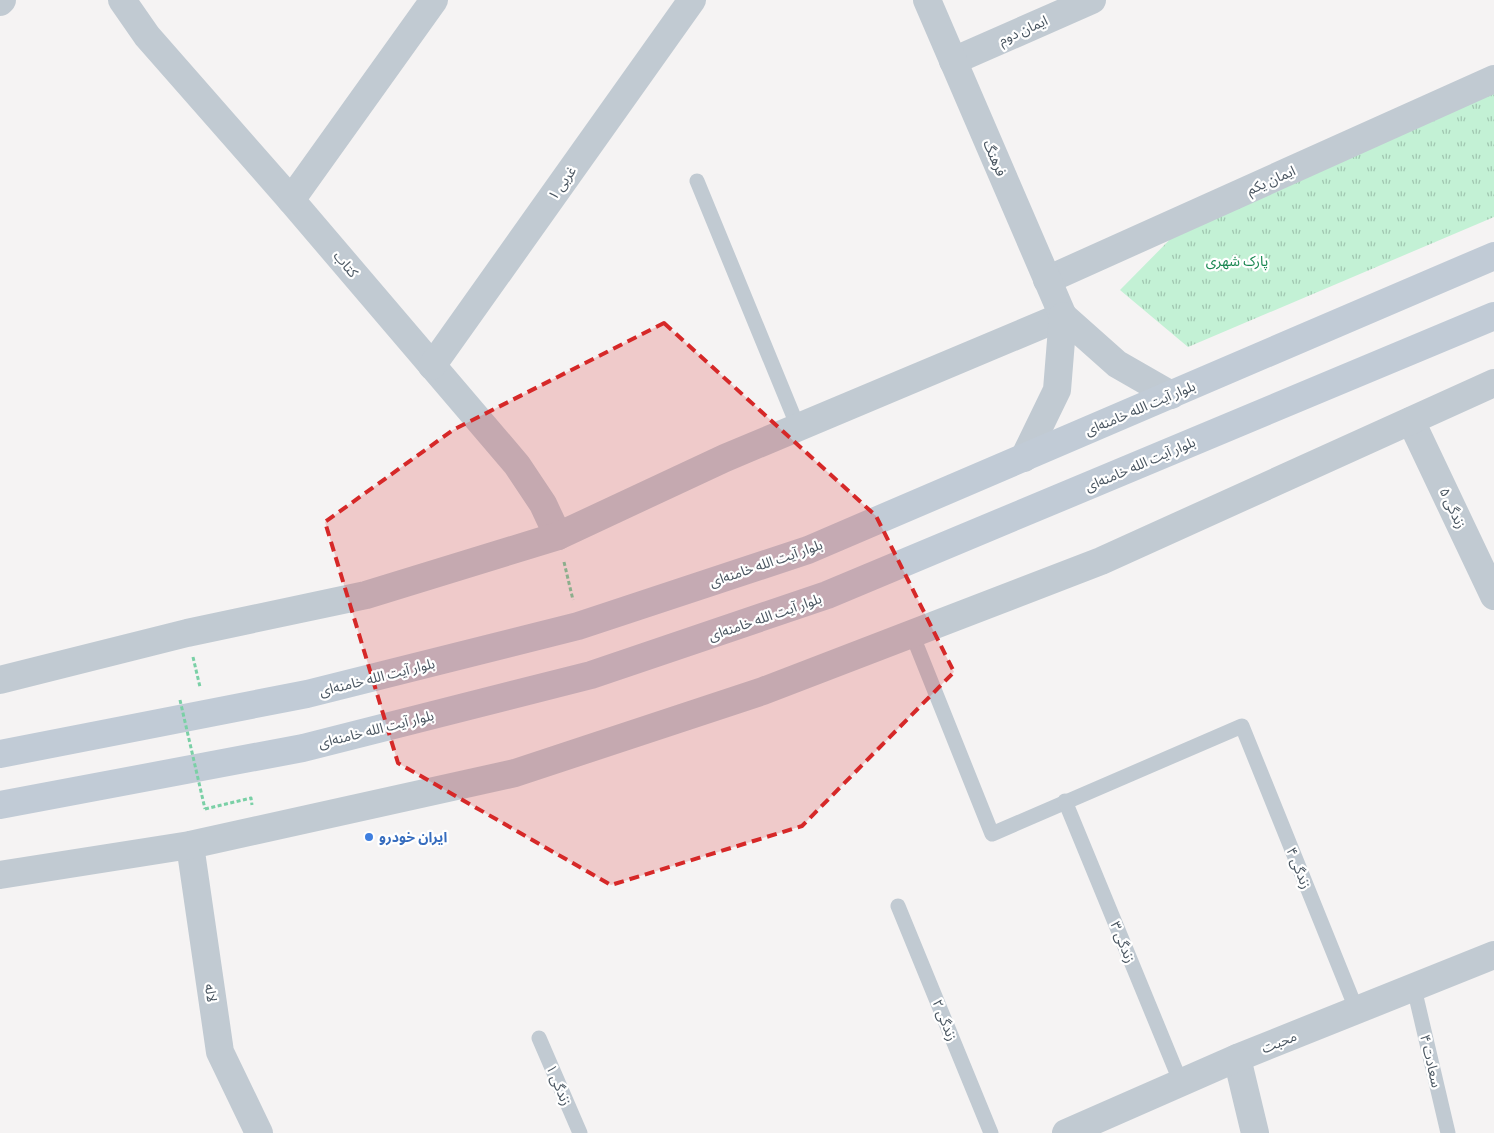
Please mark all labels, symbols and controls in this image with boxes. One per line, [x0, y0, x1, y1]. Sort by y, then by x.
street label: ایمان دوم [996, 11, 1051, 51]
street label: فرهنگ [979, 137, 1011, 179]
street label: ایمان یکم [1244, 161, 1299, 201]
street label: غربی ۱ [544, 163, 580, 203]
street label: کتاب [330, 247, 362, 281]
park label: پارک شهری [1206, 252, 1268, 271]
street label: بلوار آیت‌ الله خامنه‌ای [1082, 376, 1198, 439]
street label: بلوار آیت الله خامنه‌ای [1082, 432, 1198, 495]
street label: زندگی ۵ [1436, 485, 1470, 531]
street label: بلوار آیت‌ الله خامنه‌ای [707, 535, 825, 591]
street label: بلوار آیت الله خامنه‌ای [706, 589, 824, 645]
street label: بلوار آیت‌ الله خامنه‌ای [317, 654, 437, 700]
street label: بلوار آیت الله خامنه‌ای [316, 706, 436, 752]
place label: ایران خودرو [379, 828, 447, 846]
marker: ایران خودرو [363, 831, 375, 843]
street label: زندگی ۴ [1283, 845, 1315, 891]
street label: زندگی ۳ [1107, 919, 1139, 965]
street label: لاله [201, 983, 221, 1003]
street label: زندگی ۲ [929, 997, 961, 1043]
street label: محبت [1259, 1027, 1299, 1057]
street label: سعادت ۴ [1416, 1033, 1446, 1089]
street label: زندگی ۱ [542, 1062, 576, 1108]

